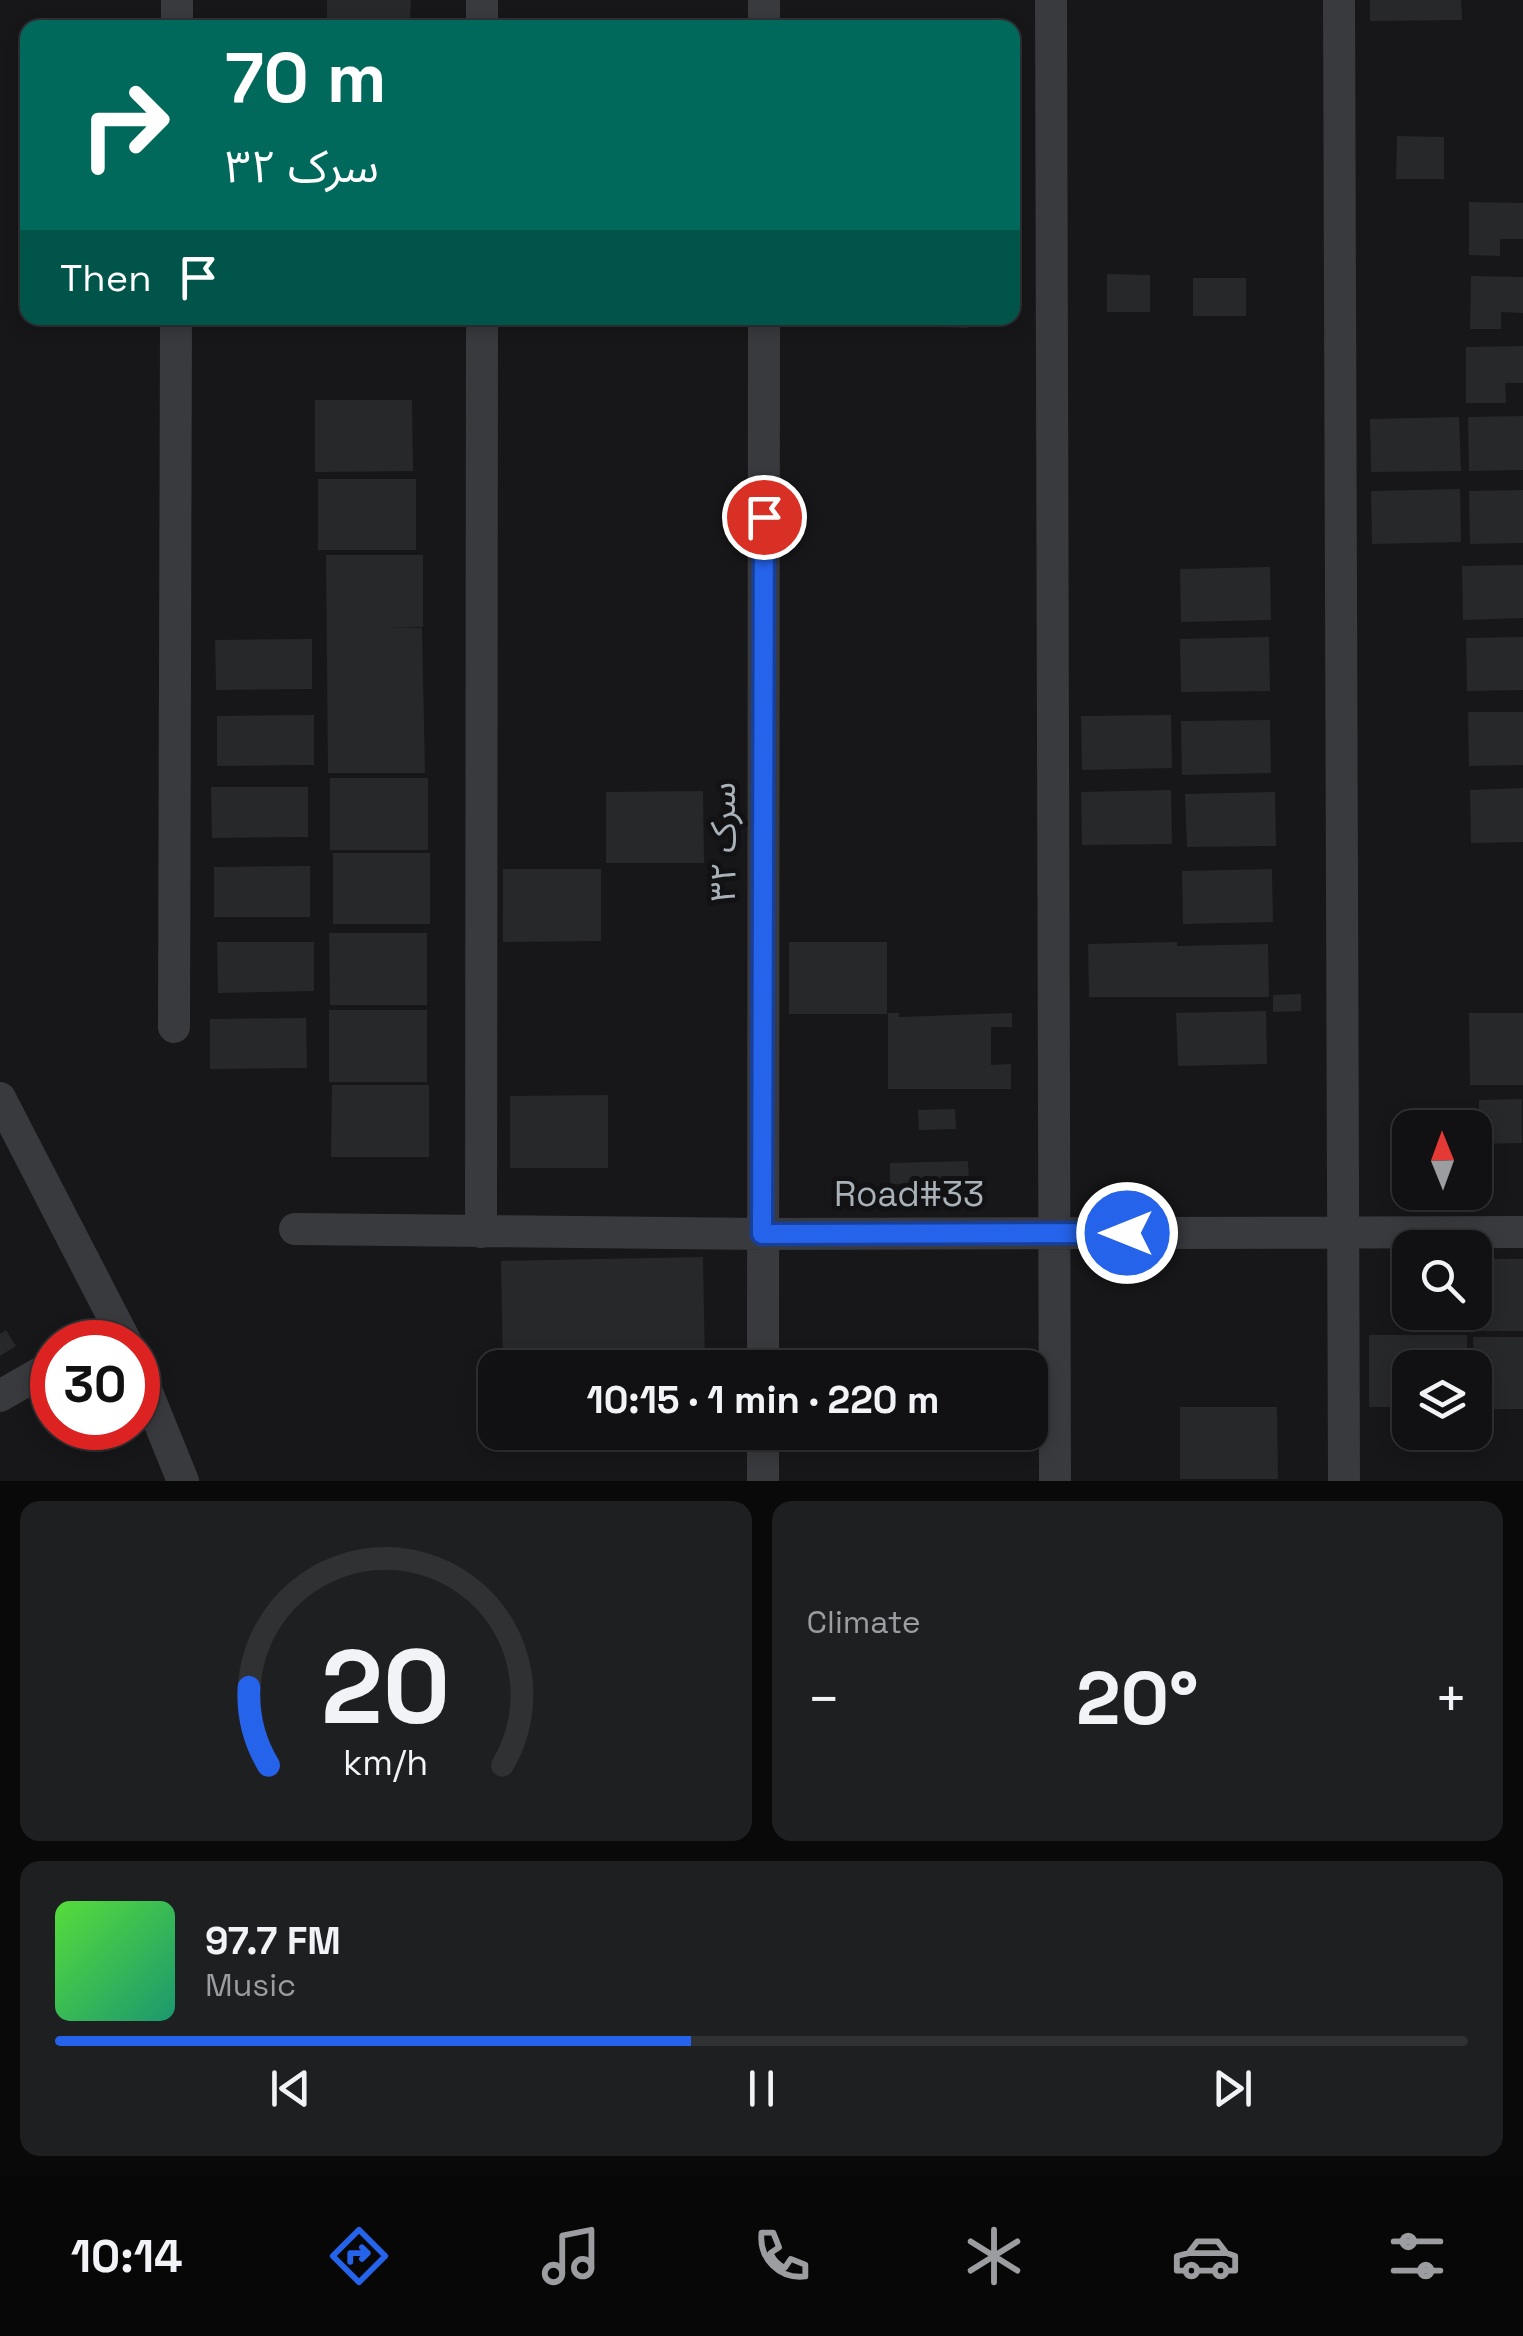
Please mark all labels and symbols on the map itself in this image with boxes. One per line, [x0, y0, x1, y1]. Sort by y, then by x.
pin [722, 475, 807, 560]
street label: سرک ۳۲ [701, 782, 745, 902]
north arrow [1392, 1110, 1492, 1210]
street label: Road#33 [834, 1172, 984, 1216]
position arrow [1075, 1181, 1179, 1285]
speed limit sign: 30 [30, 1320, 160, 1450]

